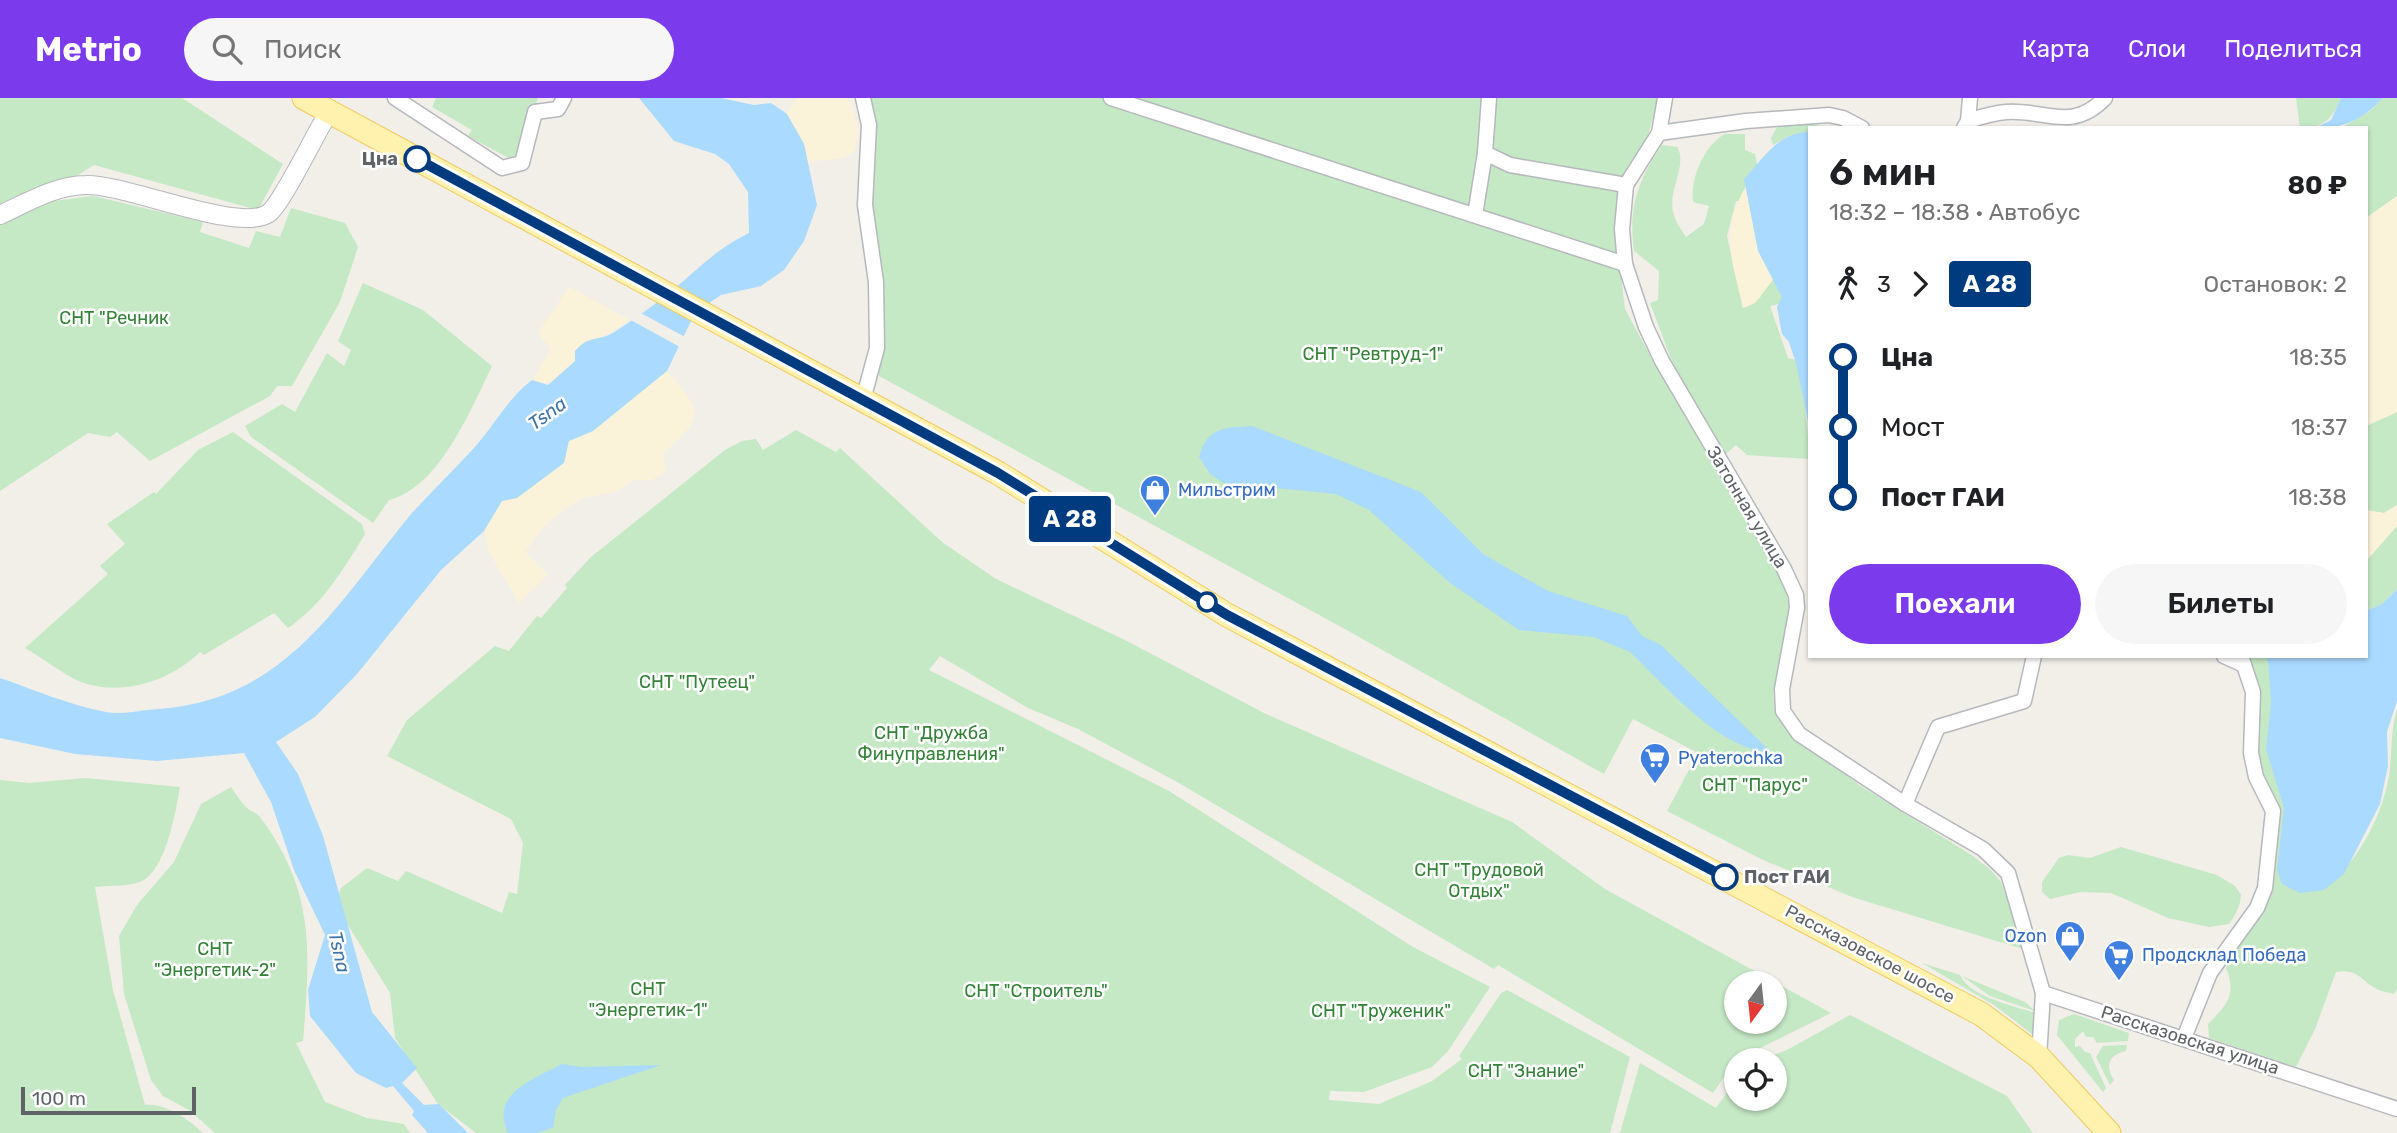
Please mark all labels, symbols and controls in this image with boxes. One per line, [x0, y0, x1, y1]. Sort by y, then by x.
search box [184, 18, 674, 81]
text: Metrio [35, 30, 142, 69]
icon: search [208, 30, 246, 68]
text: Поиск [264, 34, 342, 65]
text: Карта [2021, 35, 2090, 63]
text: Слои [2128, 35, 2186, 63]
text: Поделиться [2224, 35, 2362, 63]
marker: Цна [404, 146, 430, 172]
place label: Цна [362, 148, 398, 170]
text: 6 мин [1829, 149, 1937, 195]
text: 80 ₽ [2287, 170, 2347, 201]
text: 18:32 – 18:38 · Автобус [1829, 198, 2080, 226]
icon: walk [1829, 265, 1867, 303]
icon: forward [1901, 265, 1939, 303]
text: 3 [1877, 270, 1891, 298]
text: А 28 [1963, 270, 2017, 298]
text: Остановок: 2 [2204, 270, 2347, 298]
park label: СНТ "Речник [59, 307, 169, 329]
text: Цна [1881, 342, 1933, 373]
park label: СНТ "Ревтруд-1" [1303, 343, 1443, 365]
text: 18:35 [2289, 343, 2347, 371]
water label: Tsna [524, 392, 571, 435]
text: Мост [1881, 412, 1944, 443]
text: 18:37 [2291, 413, 2347, 441]
street label: Затонная улица [1702, 442, 1792, 572]
shop icon: Мильстрим [1138, 473, 1172, 517]
place label: Мильстрим [1178, 479, 1276, 501]
text: Пост ГАИ [1881, 482, 2005, 513]
text: 18:38 [2288, 483, 2347, 511]
line badge: А 28 [1021, 496, 1119, 542]
text: А 28 [1043, 505, 1097, 533]
button: Поехали [1829, 564, 2081, 644]
button: Билеты [2095, 564, 2347, 644]
unlabelled marker [1197, 592, 1217, 612]
park label: СНТ "Путеец" [639, 671, 755, 693]
park label: СНТ "Дружба Финуправления" [857, 722, 1005, 765]
supermarket icon: Pyaterochka [1638, 741, 1672, 785]
place label: Pyaterochka [1678, 747, 1783, 769]
park label: СНТ "Парус" [1702, 774, 1808, 796]
park label: СНТ "Трудовой Отдых" [1414, 859, 1544, 902]
marker: Пост ГАИ [1712, 864, 1738, 890]
place label: Пост ГАИ [1744, 866, 1830, 888]
street label: Рассказовское шоссе [1781, 900, 1959, 1008]
shop icon: Ozon [2053, 919, 2087, 963]
place label: Ozon [2005, 925, 2047, 947]
water label: Tsna [324, 929, 355, 975]
park label: СНТ "Энергетик-2" [154, 938, 276, 981]
supermarket icon: Продсклад Победа [2102, 938, 2136, 982]
place label: Продсклад Победа [2142, 944, 2306, 966]
north arrow [1724, 971, 1787, 1034]
map controls [1724, 971, 1787, 1111]
park label: СНТ "Энергетик-1" [588, 978, 708, 1021]
park label: СНТ "Строитель" [964, 980, 1108, 1002]
park label: СНТ "Труженик" [1311, 1000, 1451, 1022]
street label: Рассказовская улица [2098, 1001, 2282, 1079]
button: locate [1724, 1048, 1787, 1111]
park label: СНТ "Знание" [1468, 1060, 1584, 1082]
scale bar [21, 1084, 196, 1116]
text: 100 m [32, 1087, 86, 1110]

